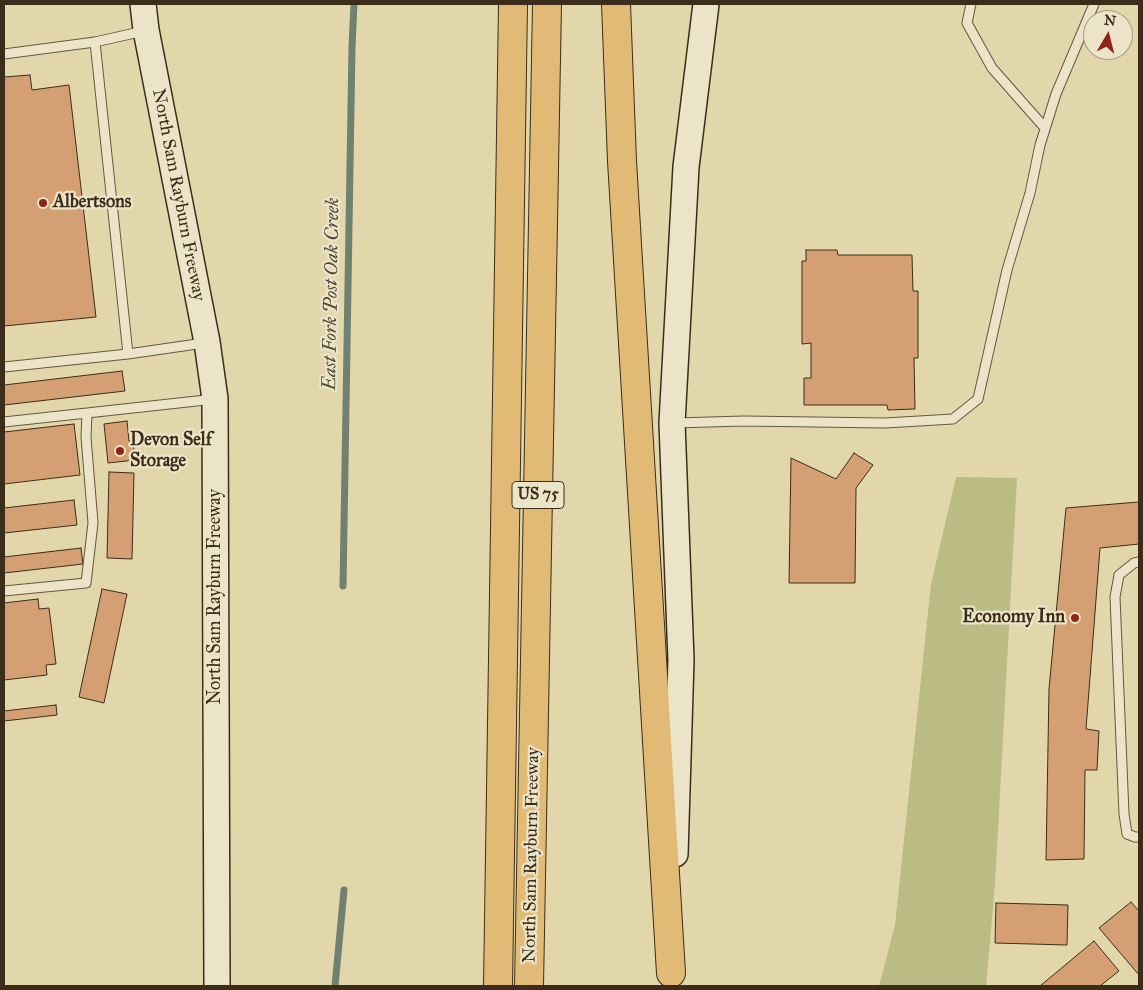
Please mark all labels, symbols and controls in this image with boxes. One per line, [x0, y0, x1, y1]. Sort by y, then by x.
north arrow [1083, 10, 1133, 60]
text: N [1103, 11, 1117, 30]
street label: North Sam Rayburn Freeway [147, 87, 209, 303]
place label: Albertsons [53, 192, 131, 214]
marker: Albertsons [37, 197, 49, 209]
water label: East Fork Post Oak Creek [319, 197, 345, 391]
place label: Devon Self Storage [130, 430, 212, 472]
marker: Devon Self Storage [114, 445, 126, 457]
road number: US 75 [512, 482, 564, 508]
street label: North Sam Rayburn Freeway [205, 489, 227, 705]
place label: Economy Inn [962, 607, 1065, 629]
marker: Economy Inn [1069, 612, 1081, 624]
street label: North Sam Rayburn Freeway [519, 747, 545, 963]

